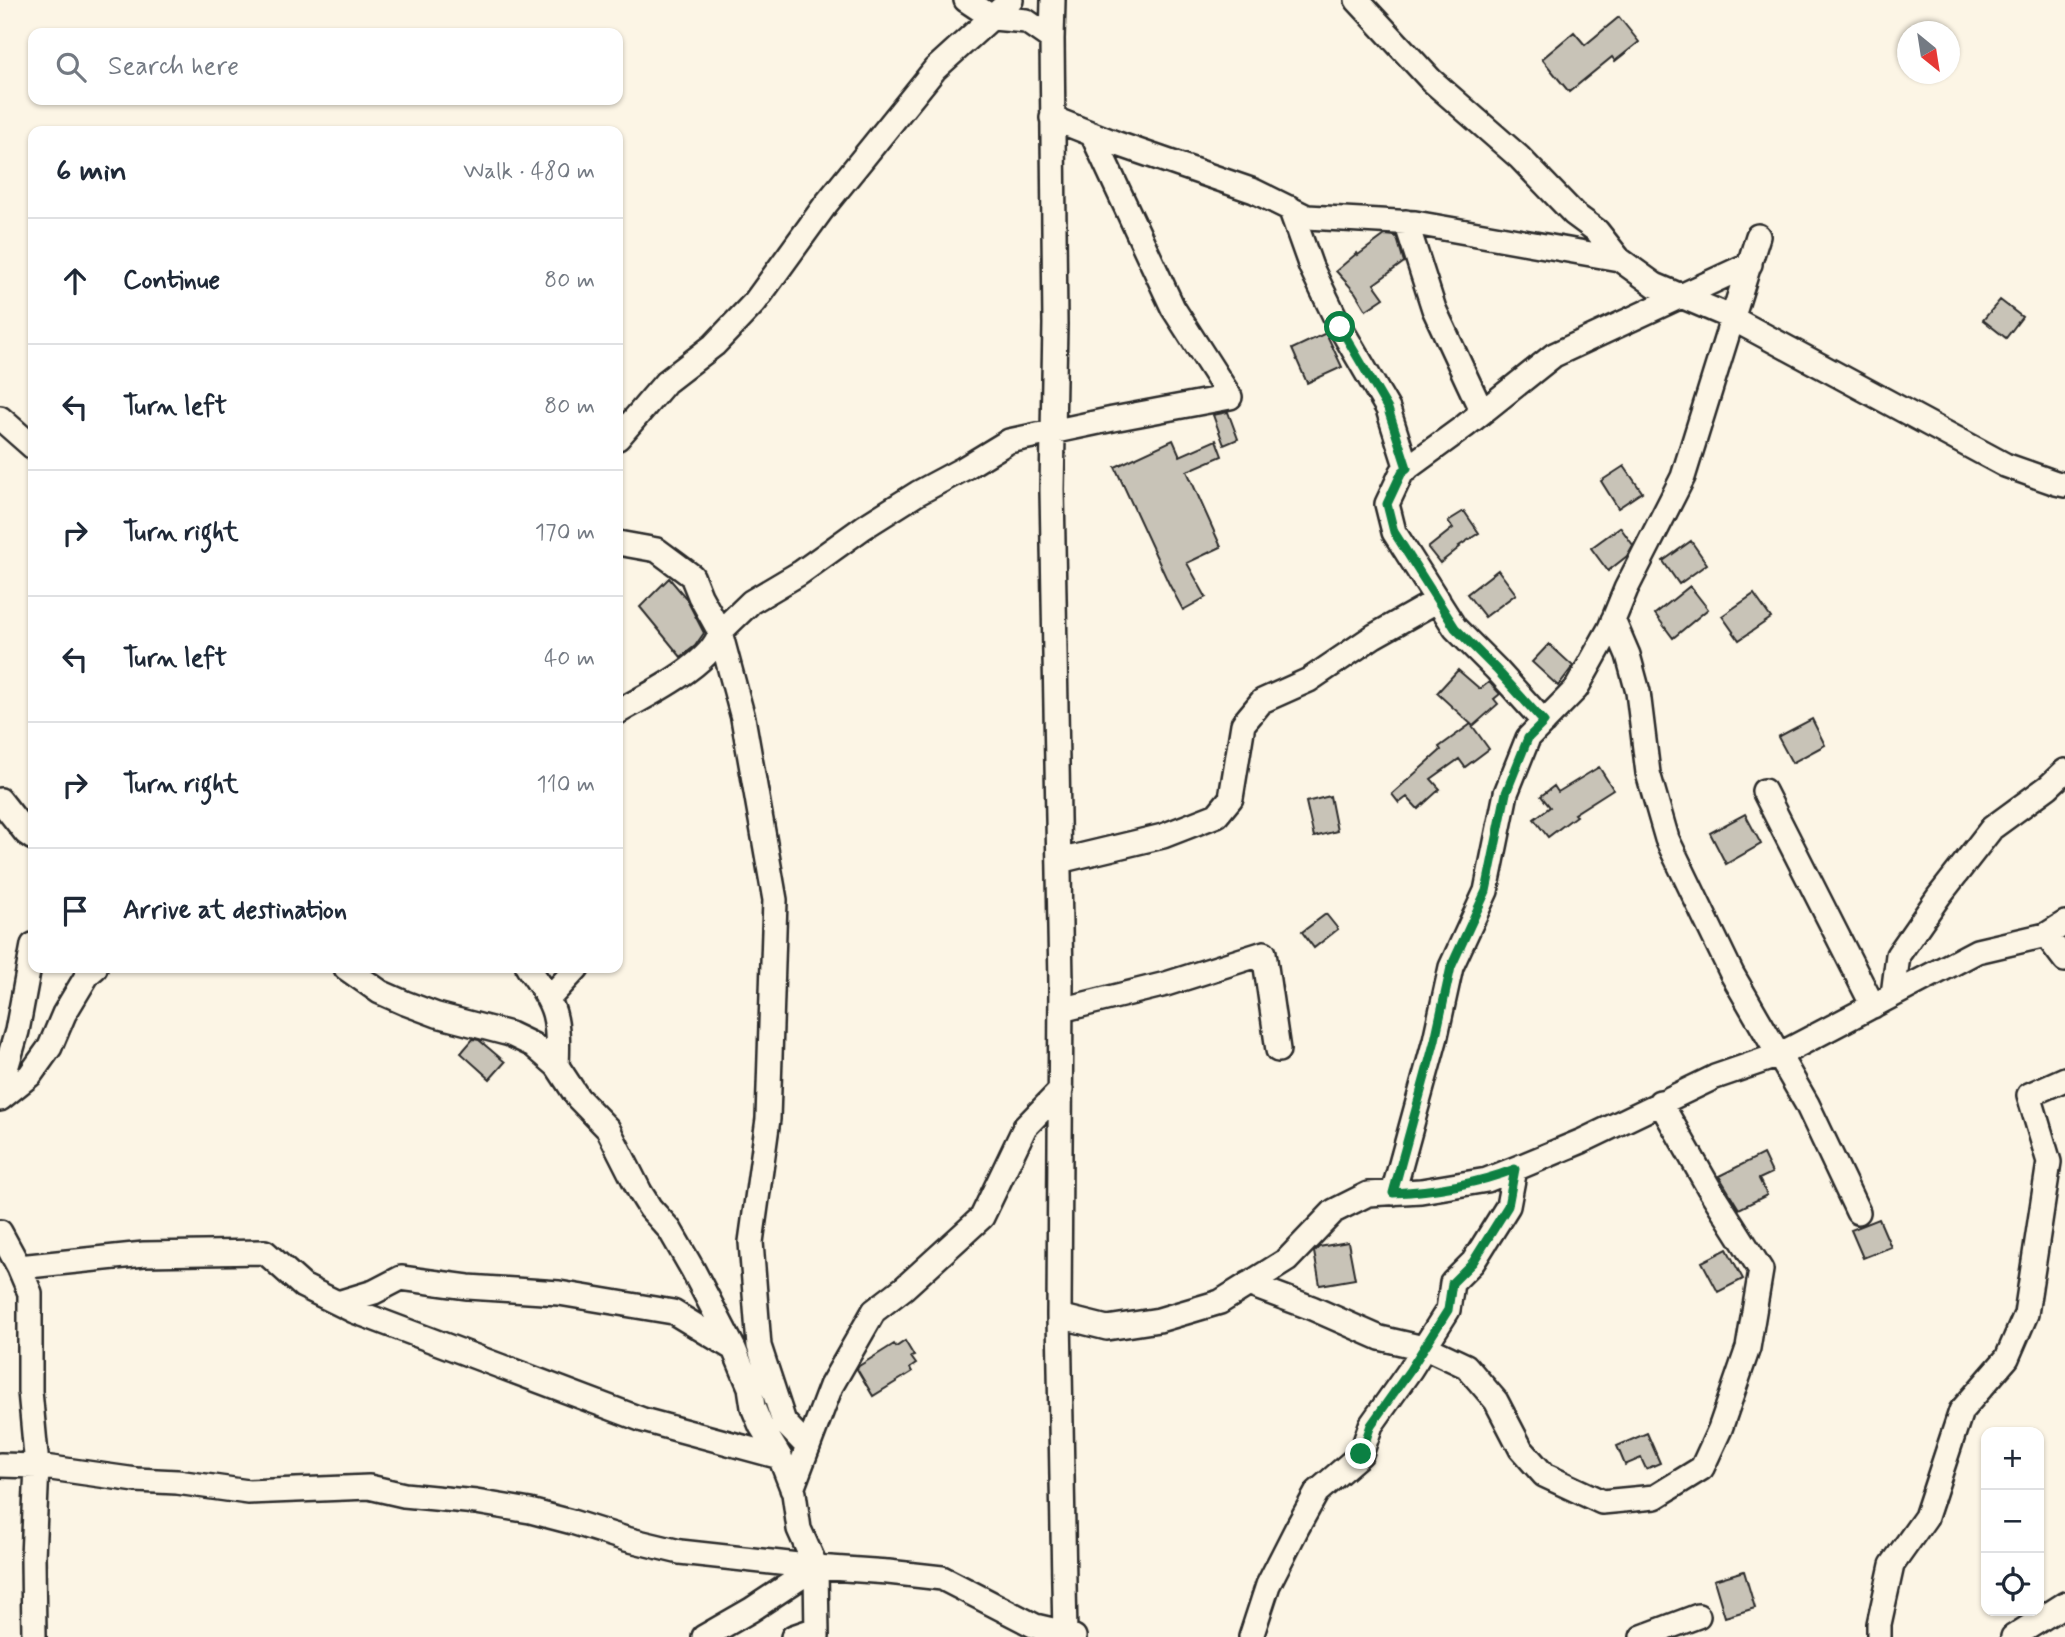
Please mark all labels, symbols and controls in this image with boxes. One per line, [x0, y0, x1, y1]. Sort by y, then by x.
north arrow [1897, 21, 1960, 84]
search box [28, 28, 623, 105]
icon: search [52, 48, 90, 86]
text: Search here [108, 50, 239, 84]
text: 6 min [56, 152, 127, 191]
text: Walk · 480 m [463, 157, 595, 187]
icon: ahead [56, 262, 94, 300]
text: Continue [123, 264, 220, 298]
text: 80 m [544, 266, 595, 296]
route start [1324, 311, 1355, 342]
icon: left [56, 388, 94, 426]
text: Turn left [123, 390, 227, 424]
text: 80 m [544, 392, 595, 422]
icon: right [56, 514, 94, 552]
text: Turn right [123, 516, 239, 550]
text: 170 m [535, 518, 595, 548]
icon: left [56, 640, 94, 678]
text: Turn left [123, 642, 227, 676]
text: 40 m [544, 644, 595, 674]
icon: right [56, 766, 94, 804]
text: Turn right [123, 768, 239, 802]
text: 110 m [536, 770, 595, 800]
icon: arrive [56, 892, 94, 930]
text: Arrive at destination [123, 894, 347, 928]
map controls [1981, 1427, 2044, 1616]
button: + [1981, 1427, 2044, 1490]
route end [1345, 1438, 1376, 1469]
button: − [1981, 1490, 2044, 1553]
button: locate [1981, 1553, 2044, 1616]

